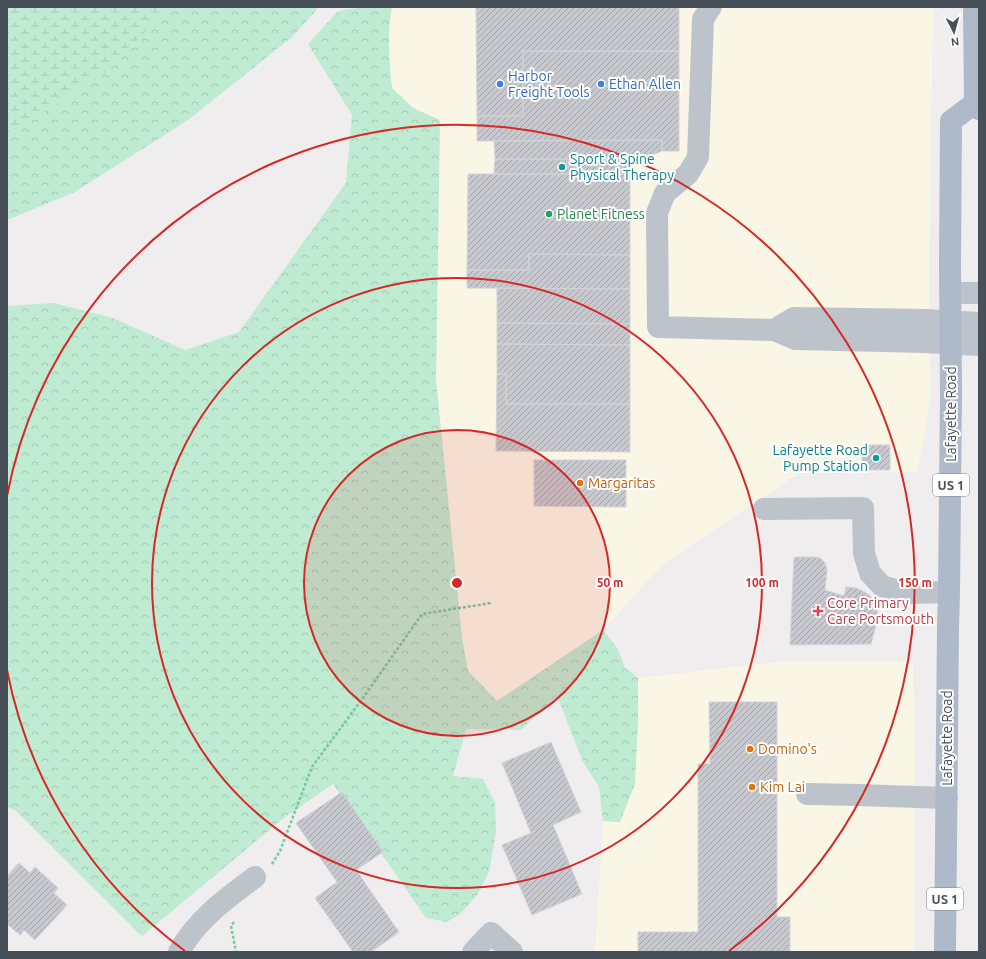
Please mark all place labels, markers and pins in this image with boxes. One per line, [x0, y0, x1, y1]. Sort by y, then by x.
place label: Harbor Freight Tools [508, 68, 590, 100]
place label: Ethan Allen [609, 76, 681, 92]
marker: Harbor Freight Tools [495, 79, 505, 89]
marker: Ethan Allen [596, 79, 606, 89]
place label: Sport & Spine Physical Therapy [570, 151, 674, 183]
marker: Sport & Spine Physical Therapy [557, 162, 567, 172]
place label: Planet Fitness [557, 206, 645, 222]
marker: Planet Fitness [544, 209, 554, 219]
place label: Lafayette Road Pump Station [773, 442, 868, 474]
marker: Lafayette Road Pump Station [871, 453, 881, 463]
place label: Margaritas [588, 475, 655, 491]
marker: Margaritas [575, 478, 585, 488]
centre of rings [450, 576, 464, 590]
place label: Core Primary Care Portsmouth [827, 595, 934, 627]
marker: Core Primary Care Portsmouth [812, 605, 824, 617]
place label: Domino's [758, 741, 817, 757]
marker: Domino's [745, 744, 755, 754]
place label: Kim Lai [760, 779, 805, 795]
marker: Kim Lai [747, 782, 757, 792]

